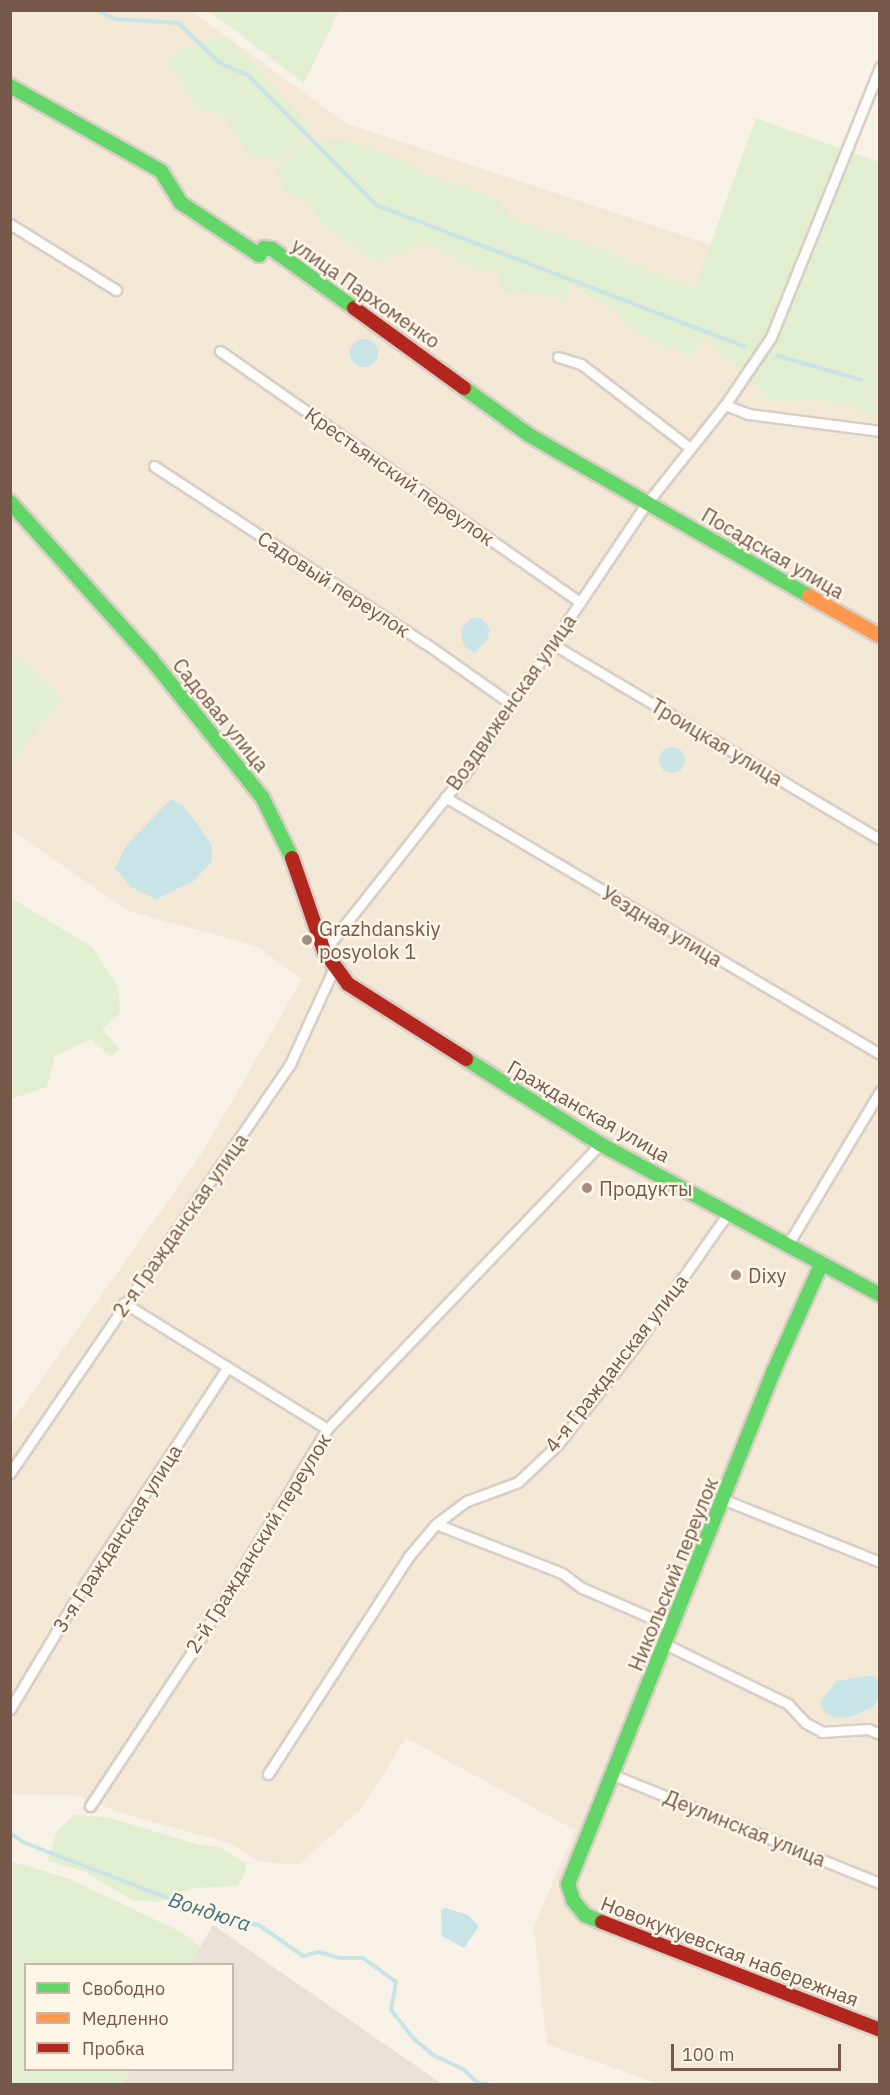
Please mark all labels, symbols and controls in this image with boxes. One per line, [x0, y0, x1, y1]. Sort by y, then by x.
street label: улица Пархоменко [287, 233, 445, 353]
street label: Крестьянский переулок [301, 401, 499, 551]
street label: Посадская улица [697, 502, 849, 604]
street label: Садовый переулок [253, 526, 415, 642]
street label: Воздвиженская улица [441, 609, 581, 795]
street label: Садовая улица [168, 653, 274, 777]
street label: Троицкая улица [647, 693, 787, 791]
street label: Уездная улица [597, 881, 727, 971]
place label: Grazhdanskiy posyolok 1 [319, 916, 440, 963]
marker: Grazhdanskiy posyolok 1 [300, 933, 314, 947]
street label: Гражданская улица [504, 1055, 674, 1167]
street label: 2-я Гражданская улица [107, 1128, 253, 1322]
place label: Продукты [599, 1176, 692, 1200]
marker: Продукты [580, 1181, 594, 1195]
place label: Dixy [748, 1263, 787, 1287]
marker: Dixy [729, 1268, 743, 1282]
street label: 4-я Гражданская улица [539, 1269, 693, 1457]
street label: 2-й Гражданский переулок [180, 1429, 336, 1657]
street label: 3-я Гражданская улица [47, 1440, 187, 1636]
street label: Никольский переулок [623, 1474, 723, 1674]
street label: Деулинская улица [661, 1785, 829, 1871]
water label: Вондюга [166, 1886, 254, 1936]
street label: Новокукуевская набережная [598, 1891, 862, 2011]
legend [24, 1963, 234, 2071]
text: Свободно [82, 1977, 165, 2000]
text: Медленно [82, 2007, 169, 2030]
scale bar [674, 2032, 844, 2070]
text: Пробка [82, 2037, 145, 2060]
text: 100 m [682, 2043, 734, 2066]

